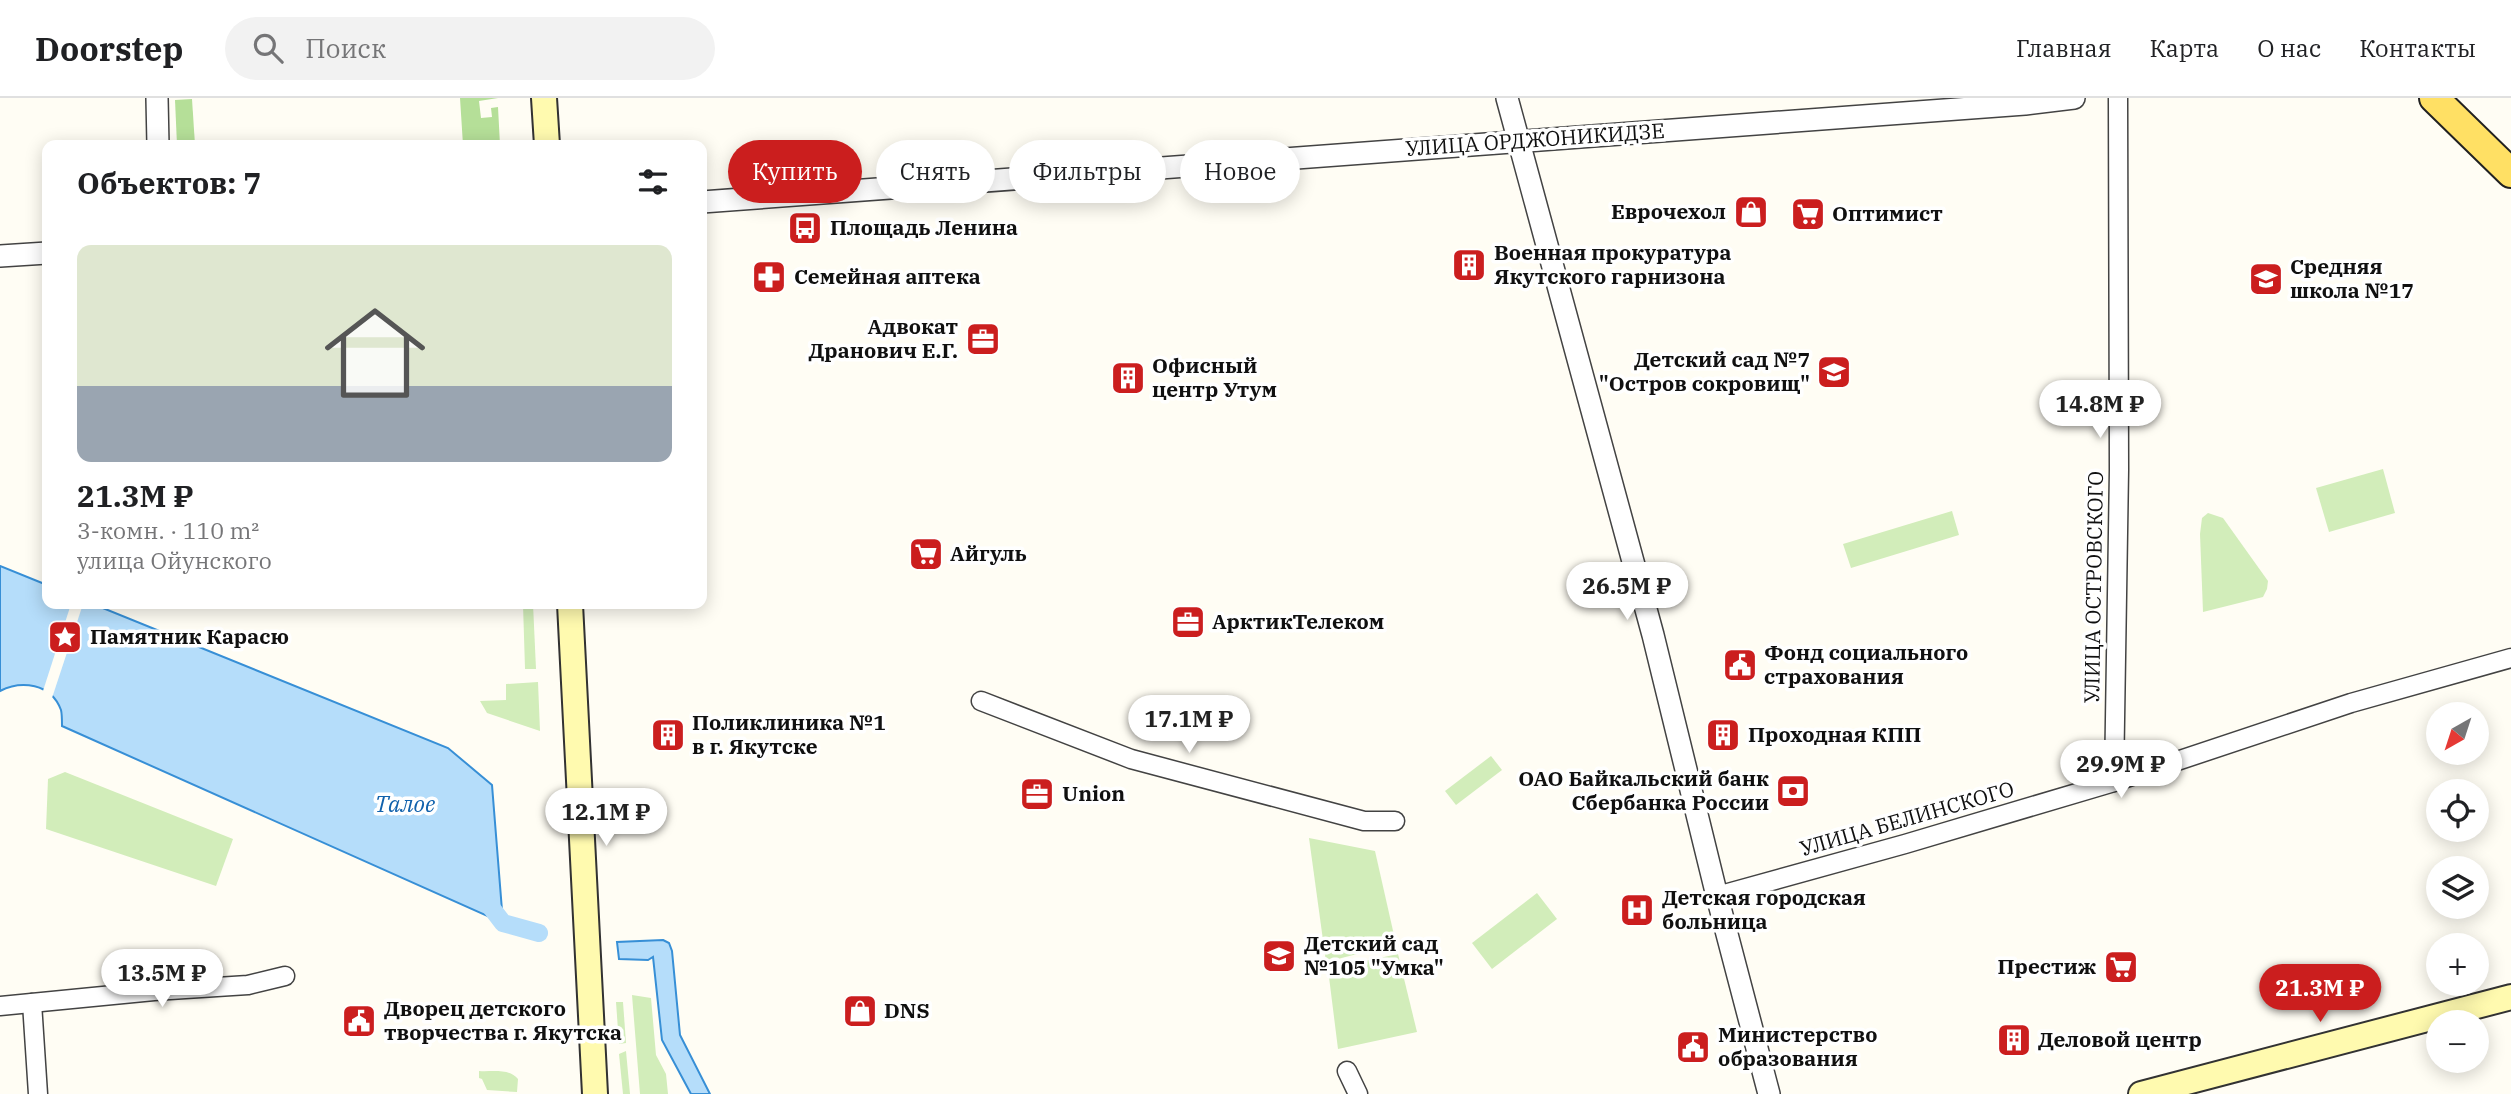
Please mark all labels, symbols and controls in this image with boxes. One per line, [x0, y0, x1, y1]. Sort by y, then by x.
search box [225, 17, 715, 80]
text: Doorstep [35, 27, 183, 70]
icon: search [249, 29, 287, 67]
text: Поиск [305, 31, 386, 65]
text: Главная [2016, 32, 2112, 64]
text: Карта [2150, 32, 2219, 64]
text: О нас [2257, 32, 2321, 64]
text: Контакты [2359, 32, 2476, 64]
street label: УЛИЦА ОРДЖОНИКИДЗЕ [1404, 116, 1665, 162]
chip: Купить [728, 140, 862, 203]
chip: Снять [876, 140, 995, 203]
chip: Фильтры [1009, 140, 1166, 203]
chip: Новое [1180, 140, 1300, 203]
text: Объектов: 7 [77, 163, 261, 202]
icon: filters [634, 163, 672, 201]
shop icon: Еврочехол [1732, 193, 1770, 231]
supermarket icon: Оптимист [1789, 195, 1827, 233]
place label: Еврочехол [1611, 197, 1726, 225]
place label: Оптимист [1832, 199, 1943, 227]
bus stop icon: Площадь Ленина [786, 209, 824, 247]
place label: Площадь Ленина [830, 213, 1018, 241]
place label: Военная прокуратура Якутского гарнизона [1494, 238, 1732, 290]
building icon: Военная прокуратура Якутского гарнизона [1450, 246, 1488, 284]
place label: Средняя школа №17 [2290, 252, 2414, 304]
pharmacy icon: Семейная аптека [750, 258, 788, 296]
school or university icon: Средняя школа №17 [2247, 260, 2285, 298]
place label: Семейная аптека [794, 262, 981, 290]
icon: home [312, 290, 438, 416]
place label: Адвокат Дранович Е.Г. [808, 312, 958, 364]
office icon: Адвокат Дранович Е.Г. [964, 320, 1002, 358]
place label: Детский сад №7 "Остров сокровищ" [1599, 345, 1810, 397]
place label: Офисный центр Утум [1152, 351, 1277, 403]
school or university icon: Детский сад №7 "Остров сокровищ" [1815, 353, 1853, 391]
building icon: Офисный центр Утум [1109, 359, 1147, 397]
pin: 14.8M ₽ [2035, 380, 2165, 440]
text: 14.8M ₽ [2055, 388, 2145, 418]
street label: УЛИЦА ОСТРОВСКОГО [2077, 471, 2109, 703]
text: 21.3M ₽ [77, 476, 194, 515]
text: 3-комн. · 110 m² [77, 515, 259, 545]
supermarket icon: Айгуль [907, 535, 945, 573]
place label: Айгуль [950, 539, 1027, 567]
text: улица Ойунского [77, 545, 272, 575]
pin: 26.5M ₽ [1562, 562, 1692, 622]
text: 26.5M ₽ [1582, 570, 1672, 600]
office icon: АрктикТелеком [1169, 603, 1207, 641]
place label: АрктикТелеком [1212, 607, 1384, 635]
place icon: Памятник Карасю [46, 618, 84, 656]
place label: Памятник Карасю [90, 622, 289, 650]
place label: Фонд социального страхования [1764, 638, 1968, 690]
public building icon: Фонд социального страхования [1721, 646, 1759, 684]
pin: 17.1M ₽ [1124, 696, 1254, 755]
north arrow [2426, 702, 2488, 765]
map controls [2426, 702, 2489, 1073]
text: 17.1M ₽ [1144, 703, 1234, 733]
place label: Поликлиника №1 в г. Якутске [692, 708, 886, 760]
building icon: Поликлиника №1 в г. Якутске [649, 716, 687, 754]
building icon: Проходная КПП [1704, 716, 1742, 754]
place label: Проходная КПП [1748, 720, 1921, 748]
pin: 29.9M ₽ [2056, 740, 2186, 800]
text: 29.9M ₽ [2076, 748, 2166, 778]
place label: ОАО Байкальский банк Сбербанка России [1518, 764, 1769, 816]
bank icon: ОАО Байкальский банк Сбербанка России [1774, 772, 1812, 810]
street label: УЛИЦА БЕЛИНСКОГО [1796, 774, 2017, 862]
office icon: Union [1018, 775, 1056, 813]
place label: Union [1062, 779, 1125, 807]
button: locate [2426, 779, 2489, 842]
water label: Талое [375, 788, 435, 818]
pin: 12.1M ₽ [541, 788, 671, 848]
text: 12.1M ₽ [561, 796, 651, 826]
button: layers [2426, 856, 2489, 919]
place label: Детская городская больница [1662, 883, 1866, 935]
hospital icon: Детская городская больница [1618, 891, 1656, 929]
place label: Детский сад №105 "Умка" [1304, 929, 1444, 981]
button: + [2426, 933, 2489, 996]
school or university icon: Детский сад №105 "Умка" [1260, 937, 1298, 975]
supermarket icon: Престиж [2102, 948, 2140, 986]
pin: 13.5M ₽ [97, 950, 227, 1009]
place label: Престиж [1997, 952, 2096, 980]
text: 13.5M ₽ [117, 957, 207, 987]
pin: 21.3M ₽ [2255, 964, 2385, 1024]
text: 21.3M ₽ [2275, 972, 2365, 1002]
shop icon: DNS [841, 992, 879, 1030]
place label: Дворец детского творчества г. Якутска [384, 994, 622, 1046]
place label: DNS [884, 996, 930, 1024]
public building icon: Дворец детского творчества г. Якутска [340, 1002, 378, 1040]
button: − [2426, 1010, 2489, 1073]
place label: Министерство образования [1718, 1020, 1877, 1072]
building icon: Деловой центр [1995, 1021, 2033, 1059]
place label: Деловой центр [2038, 1025, 2202, 1053]
public building icon: Министерство образования [1674, 1028, 1712, 1066]

